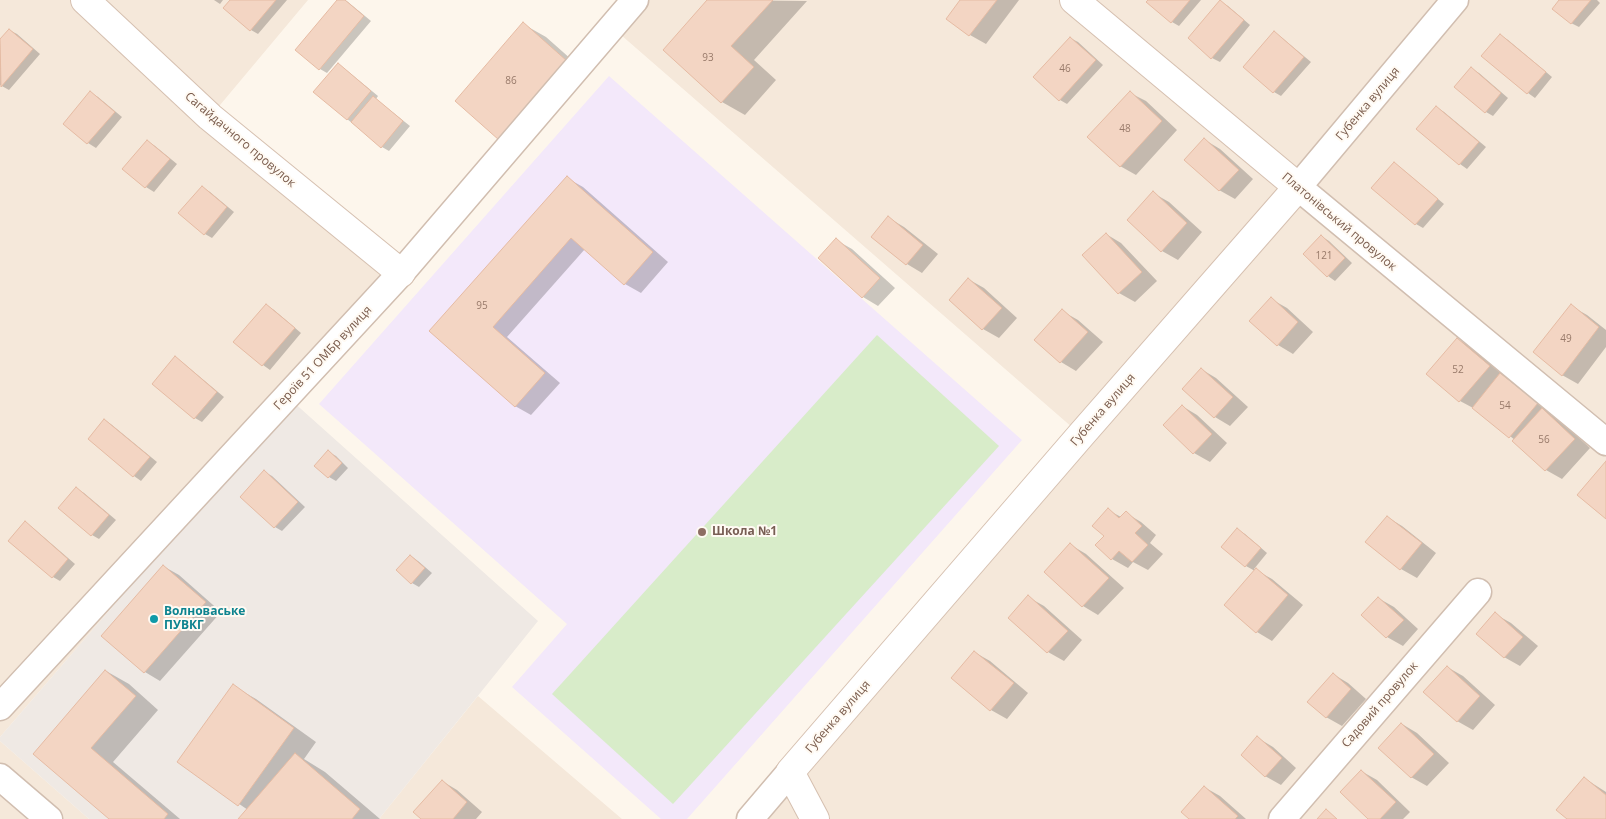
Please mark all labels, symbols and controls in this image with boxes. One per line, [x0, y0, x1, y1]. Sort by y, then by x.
house number: 93 [702, 52, 714, 64]
house number: 46 [1059, 63, 1071, 75]
street label: Губенка вулиця [1333, 64, 1403, 144]
house number: 86 [505, 75, 517, 87]
street label: Сагайдачного провулок [182, 89, 298, 191]
house number: 48 [1119, 123, 1131, 135]
street label: Платонівський провулок [1279, 170, 1399, 274]
house number: 121 [1315, 250, 1333, 262]
house number: 95 [476, 300, 488, 312]
street label: Героїв 51 ОМБр вулиця [271, 303, 375, 413]
house number: 49 [1560, 333, 1572, 345]
house number: 52 [1452, 364, 1464, 376]
street label: Губенка вулиця [1068, 371, 1138, 449]
house number: 54 [1499, 400, 1511, 412]
house number: 56 [1538, 434, 1550, 446]
place label: Школа №1 [712, 525, 777, 539]
marker: Школа №1 [696, 526, 708, 538]
place label: Волноваське ПУВКГ [164, 605, 245, 633]
marker: Волноваське ПУВКГ [148, 613, 160, 625]
street label: Садовий провулок [1339, 659, 1421, 751]
street label: Губенка вулиця [803, 678, 873, 756]

